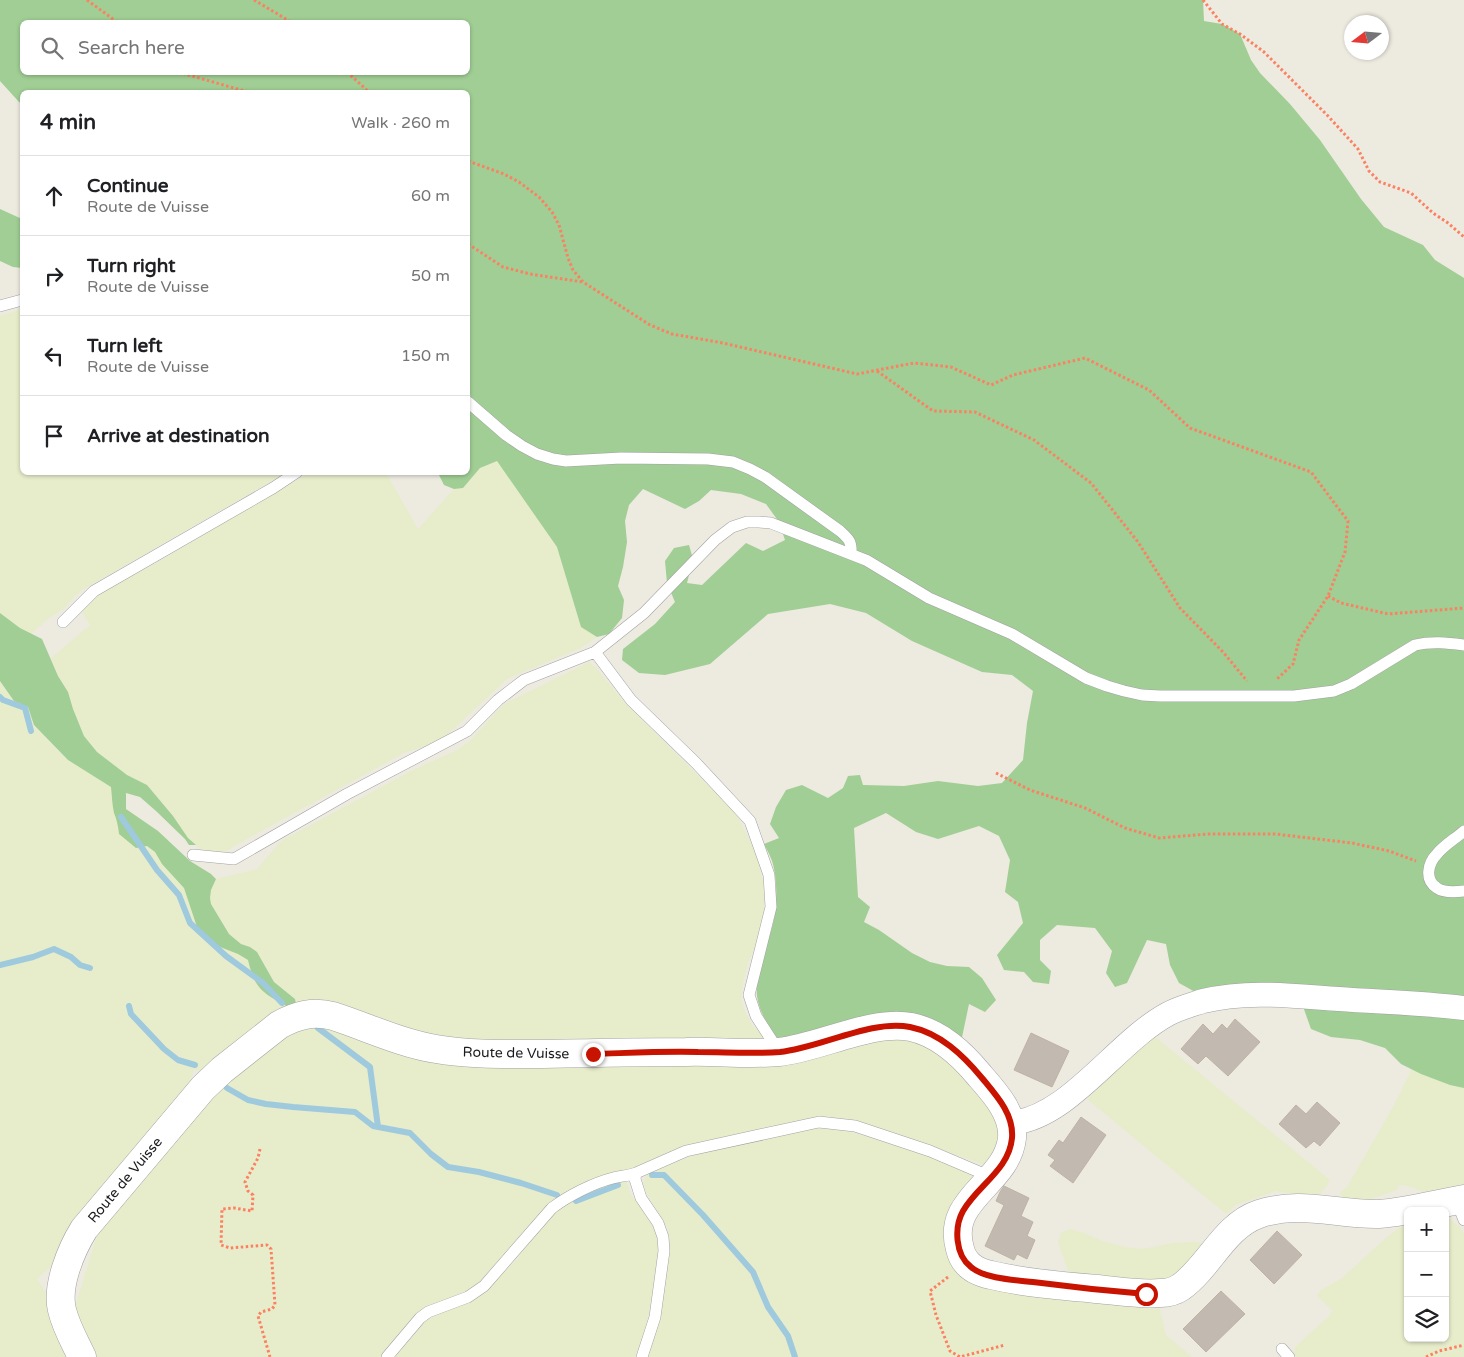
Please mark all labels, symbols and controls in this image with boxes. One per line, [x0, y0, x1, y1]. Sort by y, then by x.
north arrow [1344, 15, 1389, 60]
search box [20, 20, 470, 75]
icon: search [38, 34, 66, 62]
text: Search here [78, 37, 185, 59]
text: 4 min [40, 110, 96, 135]
text: Walk · 260 m [351, 113, 450, 133]
text: Continue [87, 175, 169, 197]
icon: ahead [40, 182, 68, 210]
text: 60 m [411, 186, 450, 206]
text: Route de Vuisse [87, 197, 209, 217]
text: Turn right [87, 255, 175, 277]
icon: right [40, 262, 68, 290]
text: 50 m [411, 266, 450, 286]
text: Route de Vuisse [87, 277, 209, 297]
text: Turn left [87, 335, 163, 357]
icon: left [40, 342, 68, 370]
text: 150 m [401, 346, 450, 366]
text: Route de Vuisse [87, 357, 209, 377]
icon: arrive [40, 422, 68, 450]
text: Arrive at destination [87, 425, 270, 447]
route end [582, 1043, 605, 1066]
street label: Route de Vuisse [462, 1044, 570, 1062]
street label: Route de Vuisse [84, 1134, 166, 1226]
map controls [1404, 1207, 1449, 1342]
button: + [1404, 1207, 1449, 1252]
button: − [1404, 1252, 1449, 1297]
route start [1135, 1283, 1158, 1306]
button: layers [1404, 1297, 1449, 1342]

